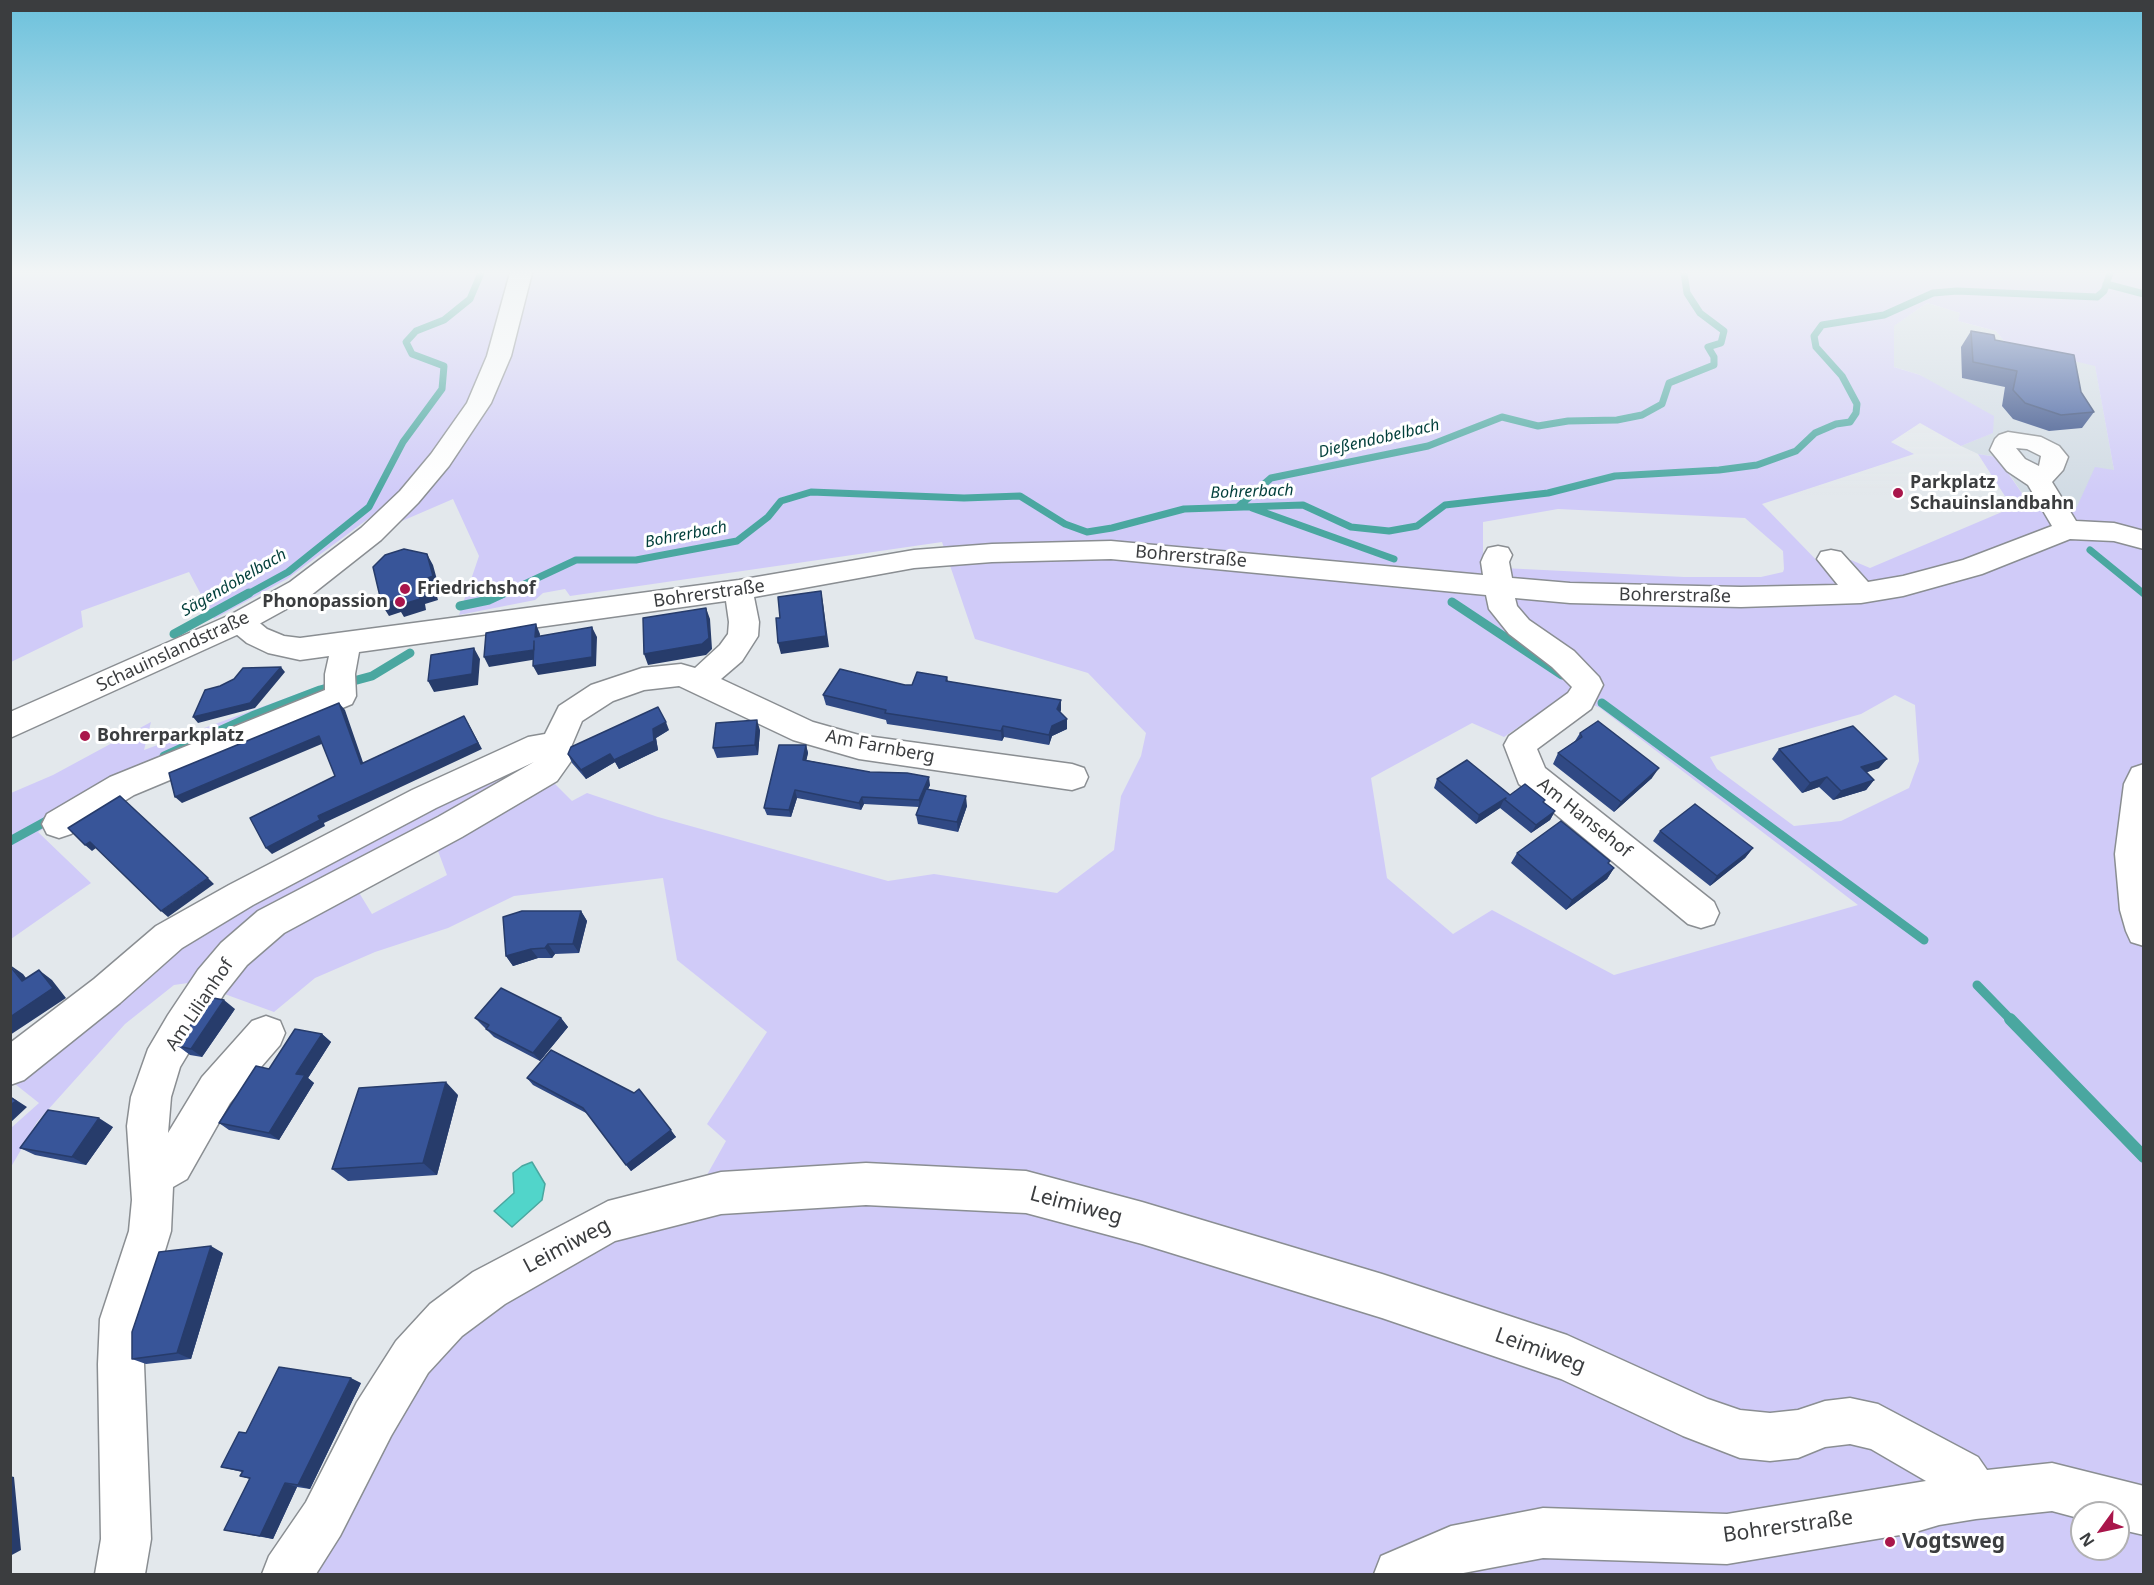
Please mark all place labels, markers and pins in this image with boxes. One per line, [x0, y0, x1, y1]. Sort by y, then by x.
place label: Parkplatz Schauinslandbahn [1910, 472, 2074, 514]
marker: Parkplatz Schauinslandbahn [1891, 486, 1905, 500]
place label: Friedrichshof [417, 578, 536, 600]
marker: Friedrichshof [398, 582, 412, 596]
place label: Phonopassion [262, 591, 388, 613]
marker: Phonopassion [393, 595, 407, 609]
place label: Bohrerparkplatz [97, 725, 244, 747]
marker: Bohrerparkplatz [78, 729, 92, 743]
place label: Vogtsweg [1902, 1529, 2005, 1555]
marker: Vogtsweg [1883, 1535, 1897, 1549]

